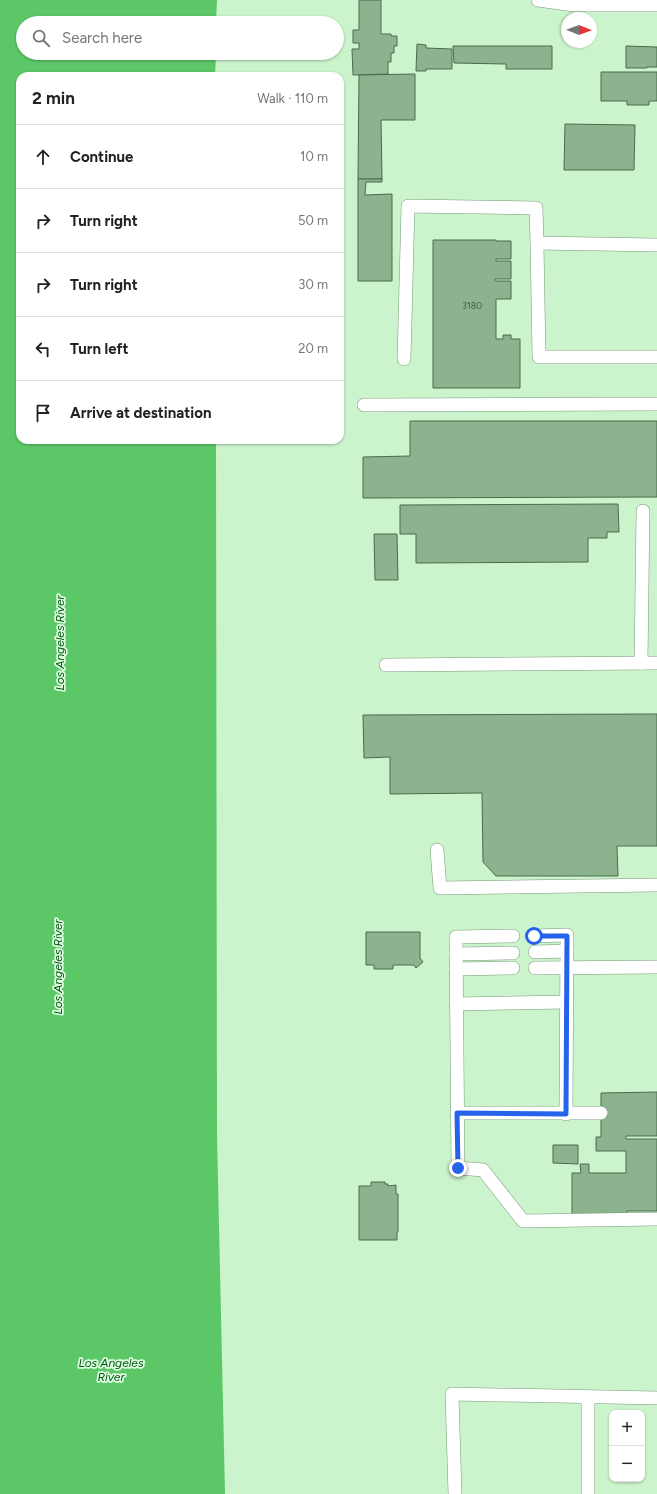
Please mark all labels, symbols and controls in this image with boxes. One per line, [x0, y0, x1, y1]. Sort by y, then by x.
north arrow [561, 12, 597, 48]
search box [16, 16, 344, 60]
icon: search [30, 27, 52, 49]
text: Search here [62, 29, 142, 47]
text: 2 min [32, 88, 75, 108]
text: Walk · 110 m [257, 91, 328, 106]
icon: ahead [32, 146, 54, 168]
text: Continue [70, 148, 133, 166]
text: 10 m [300, 149, 328, 164]
icon: right [32, 210, 54, 232]
text: Turn right [70, 212, 138, 230]
text: 50 m [298, 213, 328, 228]
icon: right [32, 274, 54, 296]
text: Turn right [70, 276, 138, 294]
text: 30 m [298, 277, 328, 292]
house number: 3180 [462, 300, 482, 311]
icon: left [32, 338, 54, 360]
text: Turn left [70, 340, 128, 358]
text: 20 m [298, 341, 328, 356]
icon: arrive [32, 402, 54, 424]
text: Arrive at destination [70, 404, 211, 422]
water label: Los Angeles River [53, 594, 67, 691]
water label: Los Angeles River [51, 918, 65, 1015]
route start [525, 927, 543, 945]
route end [449, 1159, 467, 1177]
water label: Los Angeles River [78, 1356, 144, 1384]
map controls [609, 1410, 645, 1482]
button: + [609, 1410, 645, 1446]
button: − [609, 1446, 645, 1482]

